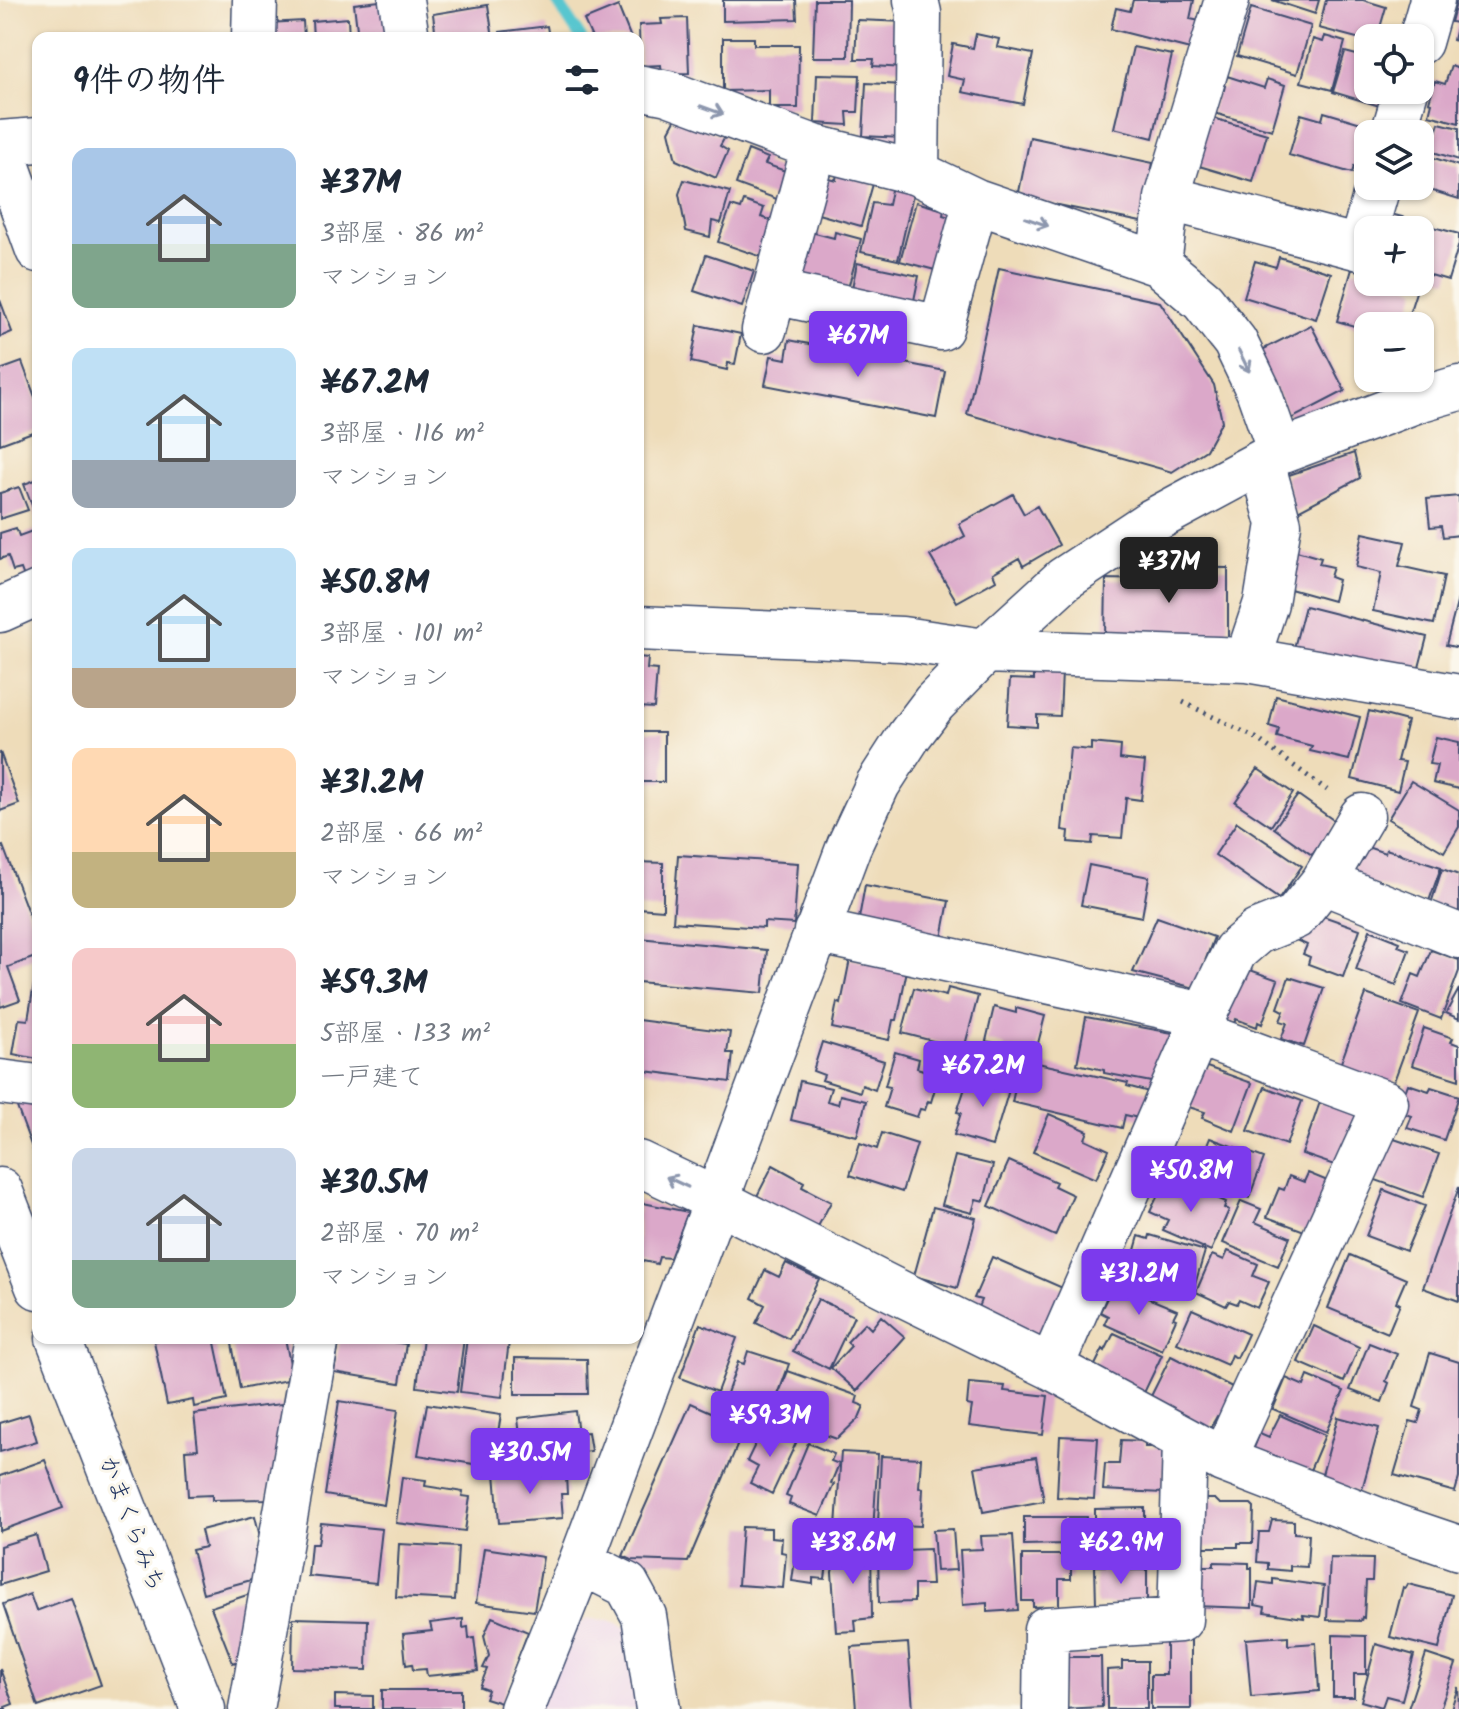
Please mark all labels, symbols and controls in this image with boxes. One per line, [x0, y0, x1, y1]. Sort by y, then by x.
map controls [1354, 24, 1434, 392]
button: locate [1354, 24, 1434, 104]
text: 9件の物件 [72, 55, 225, 109]
icon: filters [560, 58, 604, 102]
one-way arrow [700, 103, 725, 118]
button: layers [1354, 120, 1434, 200]
text: ¥37M [320, 157, 401, 211]
icon: home [136, 180, 232, 276]
text: 3部屋 · 86 m² [320, 213, 483, 255]
one-way arrow [1024, 215, 1049, 230]
button: + [1354, 216, 1434, 296]
text: マンション [320, 257, 449, 299]
pin: ¥67M [811, 311, 905, 379]
button: − [1354, 312, 1434, 392]
text: ¥67M [827, 316, 889, 358]
one-way arrow [1237, 349, 1252, 373]
text: ¥67.2M [320, 357, 429, 411]
icon: home [136, 380, 232, 476]
text: 3部屋 · 116 m² [320, 413, 484, 455]
text: マンション [320, 457, 449, 499]
pin: ¥37M [1122, 537, 1216, 605]
text: ¥37M [1138, 542, 1200, 584]
text: ¥50.8M [320, 557, 429, 611]
icon: home [136, 580, 232, 676]
text: 3部屋 · 101 m² [320, 613, 482, 655]
text: マンション [320, 657, 449, 699]
text: ¥31.2M [320, 757, 423, 811]
icon: home [136, 780, 232, 876]
text: 2部屋 · 66 m² [320, 813, 482, 855]
text: マンション [320, 857, 449, 899]
text: ¥59.3M [320, 957, 428, 1011]
icon: home [136, 980, 232, 1076]
text: 5部屋 · 133 m² [320, 1013, 490, 1055]
pin: ¥67.2M [918, 1041, 1048, 1109]
text: ¥67.2M [941, 1046, 1025, 1088]
text: 一戸建て [320, 1057, 424, 1099]
pin: ¥50.8M [1126, 1146, 1256, 1214]
text: ¥50.8M [1149, 1151, 1233, 1193]
text: ¥30.5M [320, 1157, 428, 1211]
one-way arrow [666, 1174, 690, 1189]
icon: home [136, 1180, 232, 1276]
text: 2部屋 · 70 m² [320, 1213, 478, 1255]
pin: ¥31.2M [1074, 1249, 1204, 1317]
text: ¥31.2M [1099, 1254, 1179, 1296]
text: マンション [320, 1257, 449, 1299]
pin: ¥59.3M [705, 1391, 835, 1459]
text: ¥59.3M [729, 1396, 811, 1438]
pin: ¥30.5M [465, 1428, 595, 1496]
text: ¥30.5M [489, 1433, 571, 1475]
street label: かまくらみち [87, 1450, 175, 1598]
pin: ¥38.6M [788, 1518, 918, 1586]
pin: ¥62.9M [1056, 1518, 1186, 1586]
text: ¥38.6M [810, 1523, 896, 1565]
text: ¥62.9M [1079, 1523, 1163, 1565]

